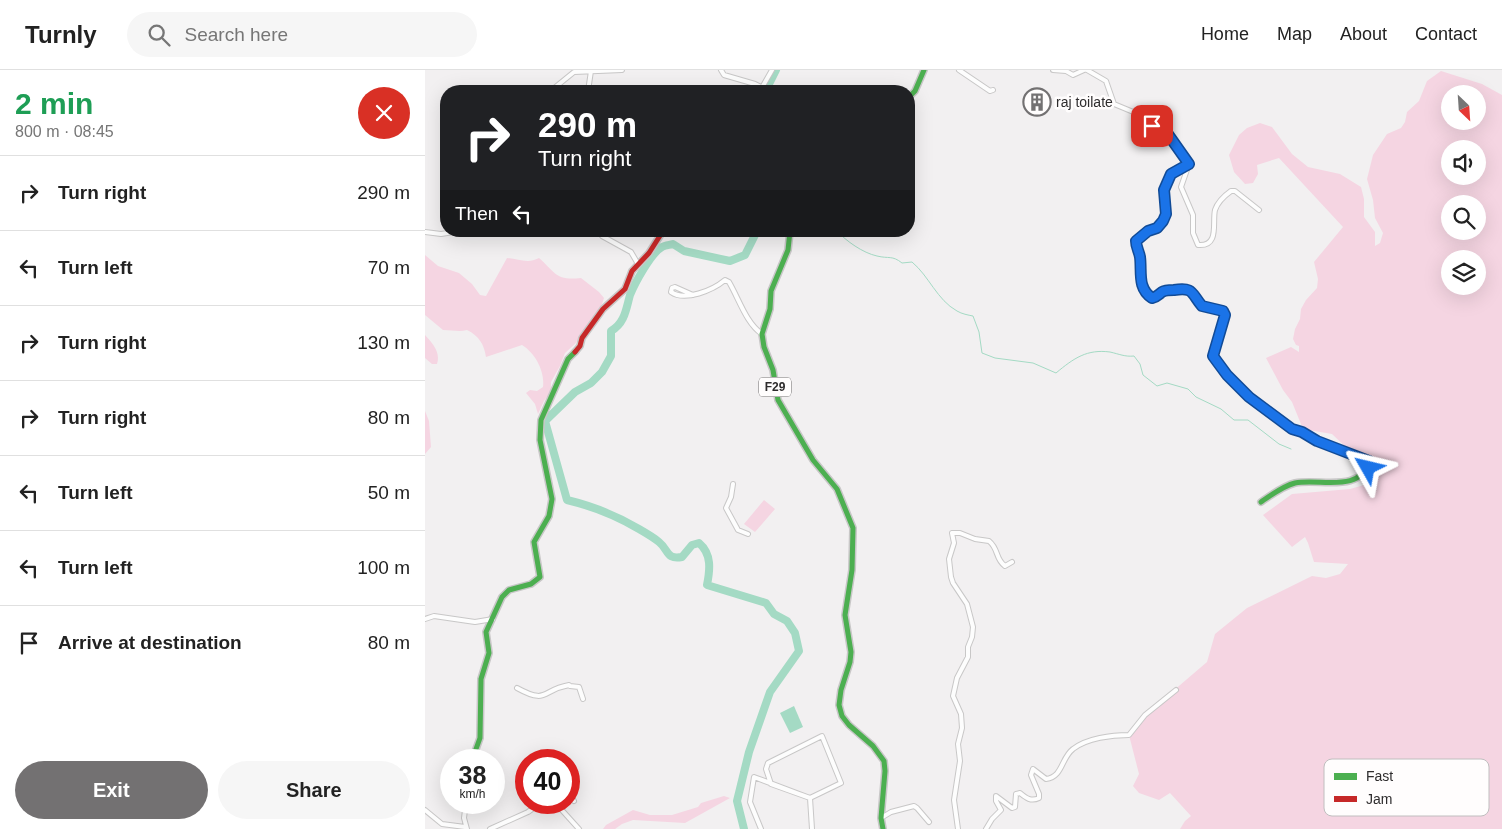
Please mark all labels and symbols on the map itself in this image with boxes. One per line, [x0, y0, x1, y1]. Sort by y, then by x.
north arrow [1441, 85, 1486, 130]
building icon: raj toilate [1022, 87, 1052, 117]
place label: raj toilate [1056, 94, 1113, 110]
pin [1131, 105, 1173, 147]
road number: F29 [759, 378, 791, 396]
position arrow [1341, 441, 1393, 493]
speed limit sign: 40 [515, 749, 580, 814]
legend [1324, 759, 1489, 816]
text: Fast [1366, 768, 1393, 784]
text: Jam [1366, 791, 1392, 807]

